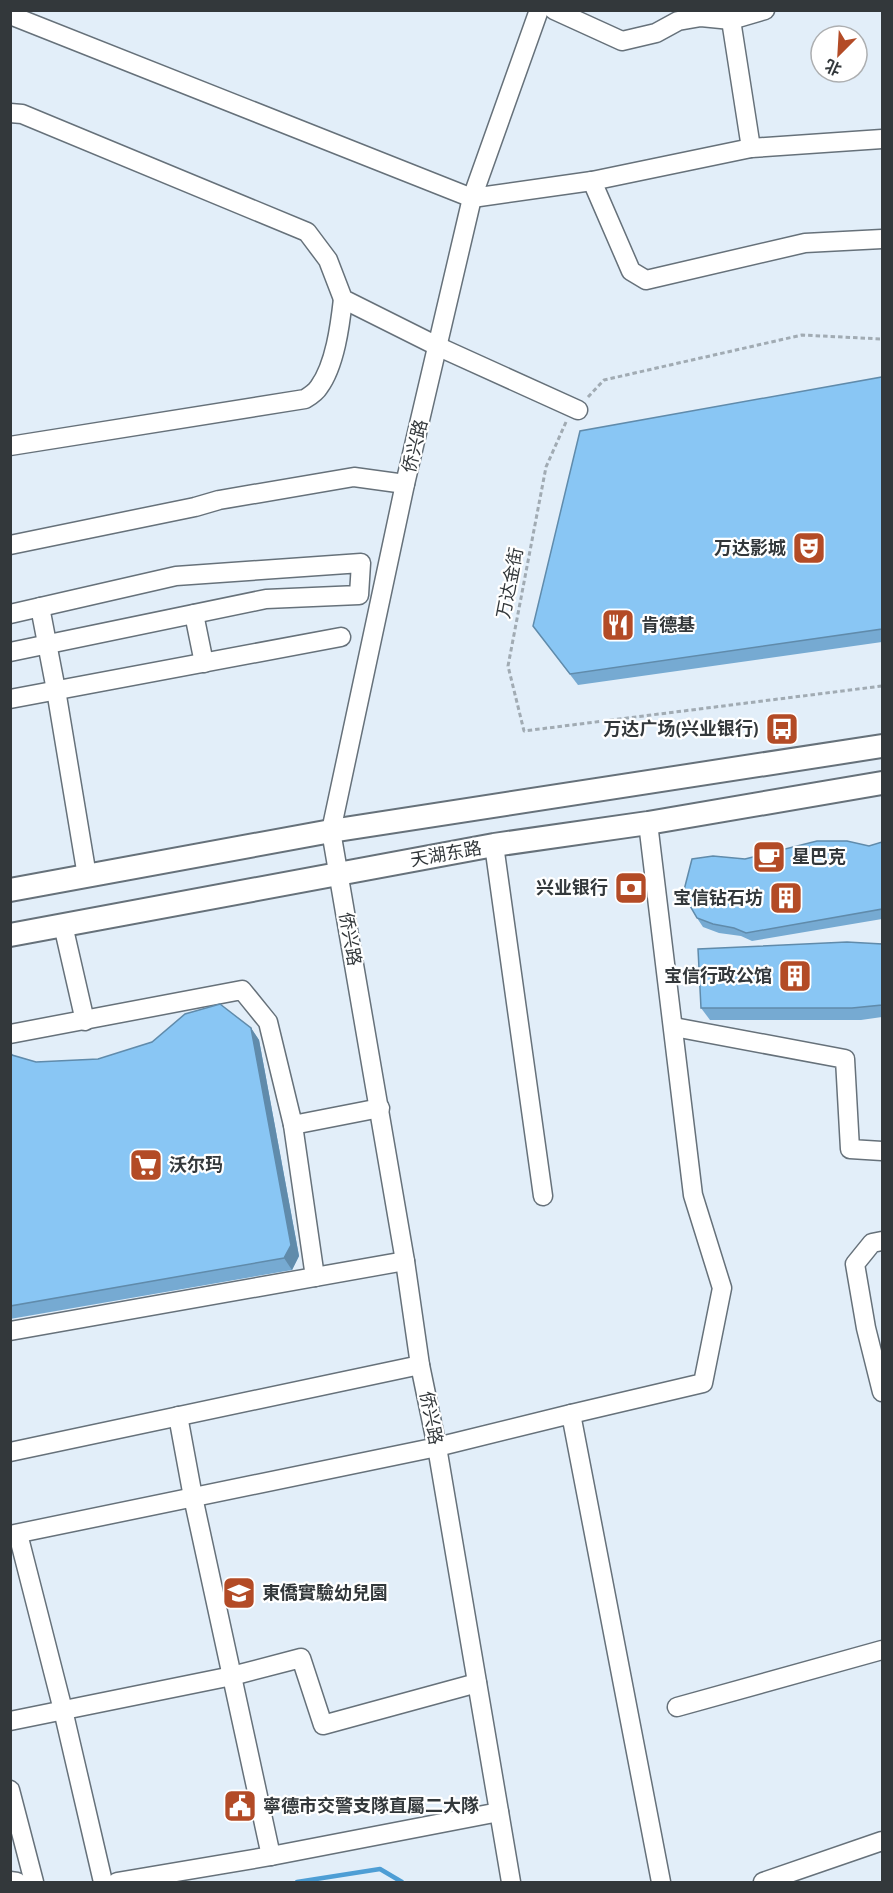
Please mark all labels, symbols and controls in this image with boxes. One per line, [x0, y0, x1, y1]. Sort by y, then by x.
north arrow [809, 24, 869, 84]
text: 北 [822, 55, 844, 79]
street label: 侨兴路 [398, 417, 432, 475]
theatre icon: 万达影城 [791, 530, 827, 566]
place label: 万达影城 [714, 537, 786, 559]
street label: 万达金街 [492, 546, 528, 620]
restaurant icon: 肯德基 [600, 607, 636, 643]
place label: 肯德基 [641, 614, 695, 636]
bus stop icon: 万达广场(兴业银行) [764, 711, 800, 747]
place label: 万达广场(兴业银行) [603, 718, 759, 740]
street label: 天湖东路 [409, 837, 483, 871]
cafe icon: 星巴克 [751, 839, 787, 875]
place label: 星巴克 [792, 846, 846, 868]
bank icon: 兴业银行 [613, 870, 649, 906]
place label: 兴业银行 [536, 877, 608, 899]
building icon: 宝信钻石坊 [768, 880, 804, 916]
place label: 宝信钻石坊 [673, 887, 763, 909]
street label: 侨兴路 [334, 911, 366, 967]
building icon: 宝信行政公馆 [777, 958, 813, 994]
place label: 宝信行政公馆 [664, 965, 772, 987]
supermarket icon: 沃尔玛 [128, 1147, 164, 1183]
place label: 沃尔玛 [169, 1154, 223, 1176]
street label: 侨兴路 [415, 1389, 447, 1447]
school or university icon: 東僑實驗幼兒園 [221, 1575, 257, 1611]
place label: 東僑實驗幼兒園 [262, 1582, 388, 1604]
public building icon: 寧德市交警支隊直屬二大隊 [222, 1788, 258, 1824]
place label: 寧德市交警支隊直屬二大隊 [263, 1795, 479, 1817]

